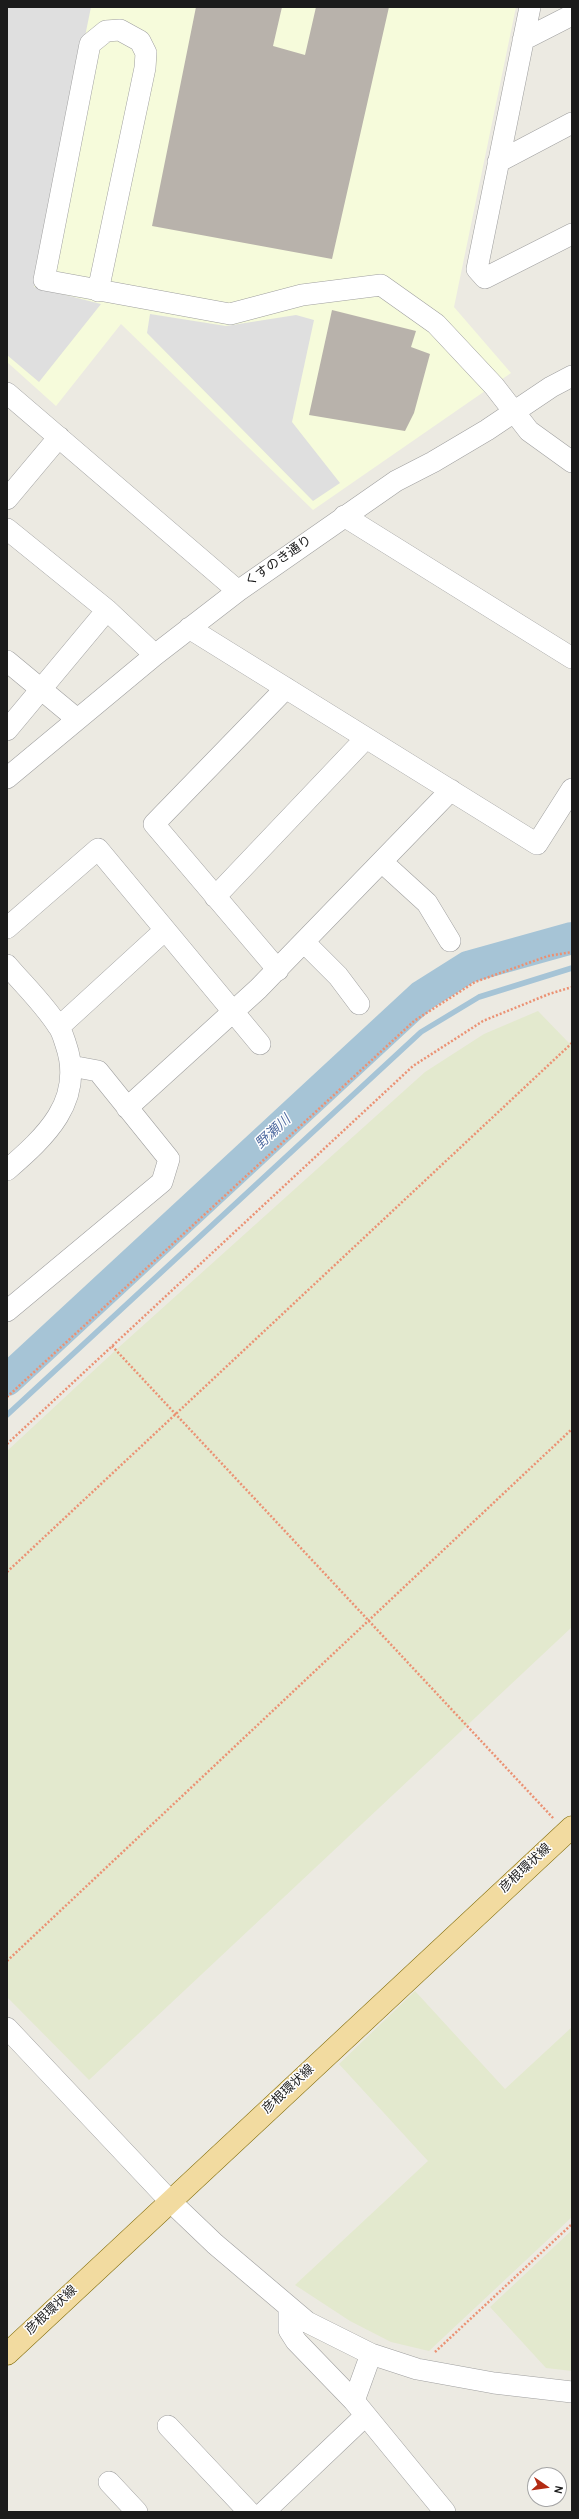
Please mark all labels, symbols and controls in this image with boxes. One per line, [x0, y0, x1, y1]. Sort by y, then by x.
street label: くすのき通り [243, 533, 315, 591]
water label: 野瀬川 [253, 1113, 295, 1153]
street label: 彦根環状線 [497, 1841, 555, 1897]
street label: 彦根環状線 [260, 2062, 318, 2118]
street label: 彦根環状線 [23, 2283, 81, 2339]
north arrow [527, 2467, 567, 2507]
text: N [550, 2484, 565, 2495]

